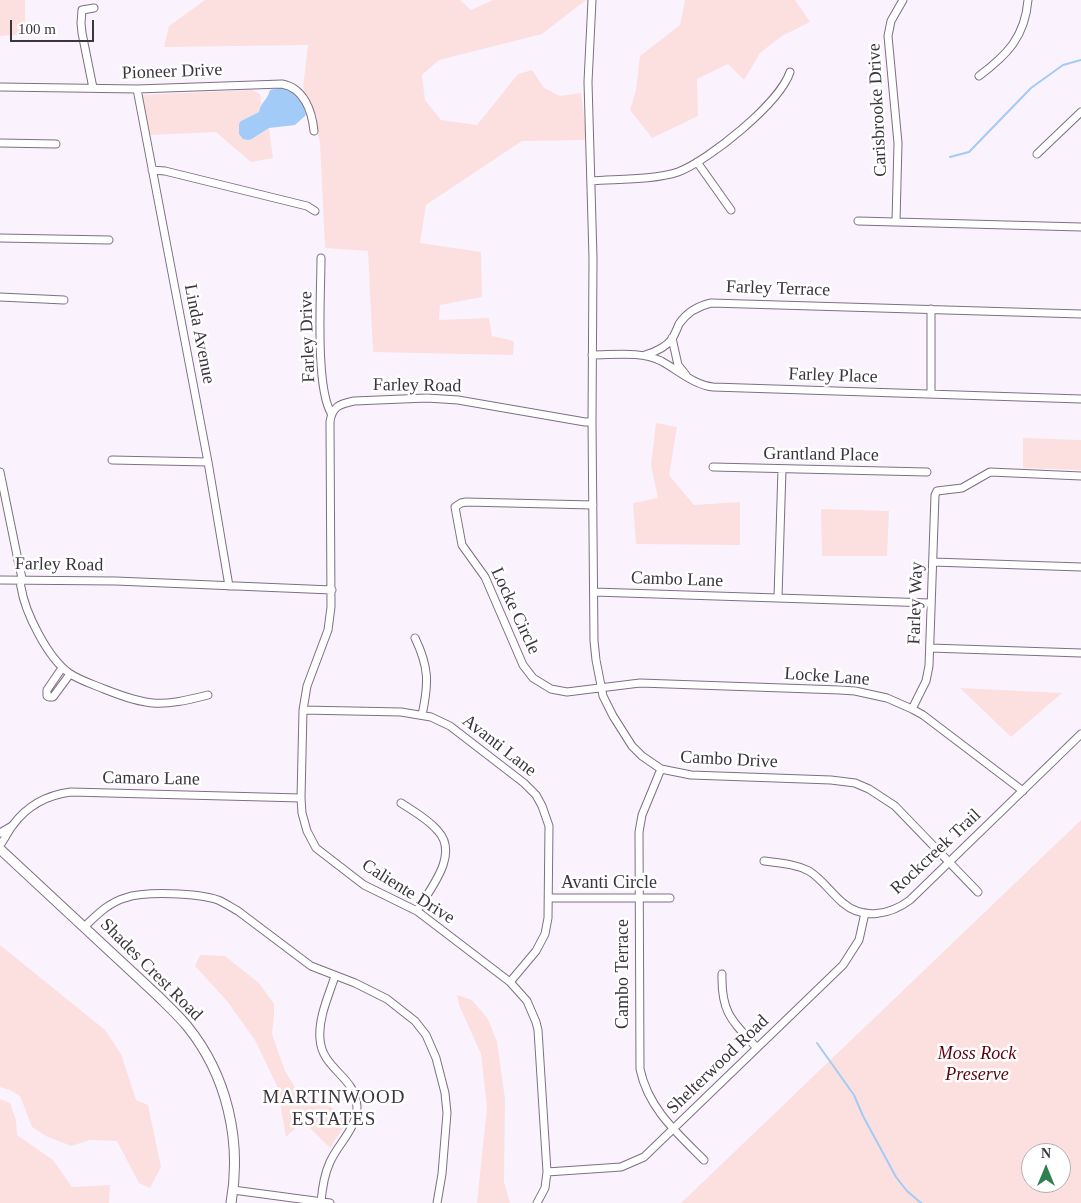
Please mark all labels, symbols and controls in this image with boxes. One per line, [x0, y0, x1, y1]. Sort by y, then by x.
scale bar [12, 10, 96, 42]
text: 100 m [18, 21, 56, 37]
street label: Carisbrooke Drive [864, 43, 892, 177]
street label: Pioneer Drive [121, 59, 223, 85]
street label: Farley Terrace [726, 276, 830, 302]
street label: Linda Avenue [179, 282, 219, 386]
street label: Farley Drive [296, 291, 320, 383]
street label: Farley Place [788, 364, 878, 388]
street label: Farley Road [373, 374, 461, 398]
street label: Grantland Place [763, 443, 879, 467]
street label: Farley Road [15, 553, 103, 577]
street label: Farley Way [904, 561, 928, 645]
street label: Locke Circle [485, 564, 545, 658]
street label: Cambo Lane [630, 568, 724, 592]
street label: Locke Lane [784, 663, 870, 691]
street label: Avanti Lane [458, 710, 540, 782]
street label: Cambo Drive [680, 747, 778, 773]
street label: Camaro Lane [102, 767, 200, 791]
street label: Rockcreek Trail [886, 805, 986, 899]
street label: Caliente Drive [358, 855, 458, 929]
street label: Avanti Circle [561, 872, 657, 894]
street label: Shades Crest Road [95, 914, 207, 1026]
street label: Cambo Terrace [612, 919, 634, 1029]
street label: Shelterwood Road [662, 1011, 774, 1119]
park label: Moss Rock Preserve [938, 1043, 1016, 1086]
district label: MARTINWOOD ESTATES [261, 1087, 407, 1131]
north arrow [1021, 1143, 1071, 1193]
text: N [1041, 1146, 1051, 1161]

